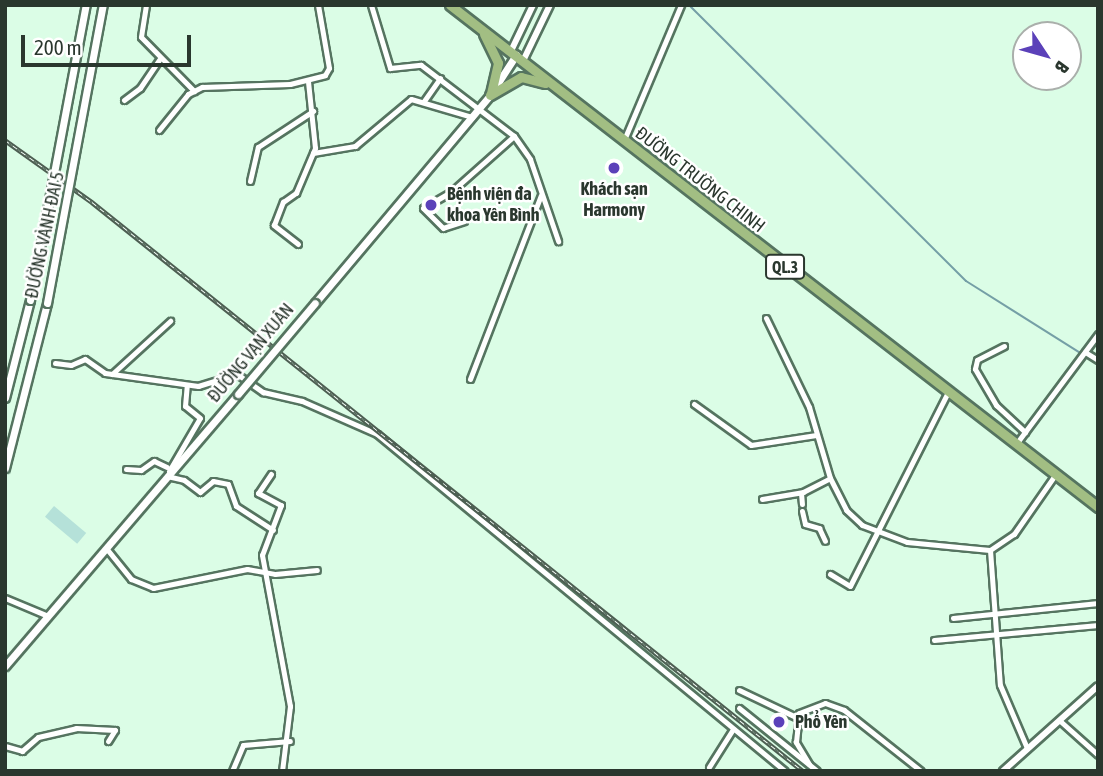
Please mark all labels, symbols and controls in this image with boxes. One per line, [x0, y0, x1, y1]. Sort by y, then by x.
scale bar [24, 21, 194, 65]
north arrow [1012, 21, 1082, 91]
text: 200 m [34, 35, 82, 59]
text: B [1051, 57, 1074, 77]
street label: ĐƯỜNG TRƯỜNG CHINH [631, 123, 769, 237]
marker: Khách sạn Harmony [606, 160, 622, 176]
street label: ĐƯỜNG VÀNH ĐAI 5 [21, 170, 69, 300]
place label: Khách sạn Harmony [580, 179, 648, 222]
place label: Bệnh viện đa khoa Yên Bình [447, 184, 539, 227]
marker: Bệnh viện đa khoa Yên Bình [421, 195, 441, 215]
road number: QL.3 [764, 255, 806, 280]
street label: ĐƯỜNG VẠN XUÂN [203, 299, 299, 407]
place label: Phổ Yên [795, 711, 847, 733]
marker: Phổ Yên [769, 712, 789, 732]

